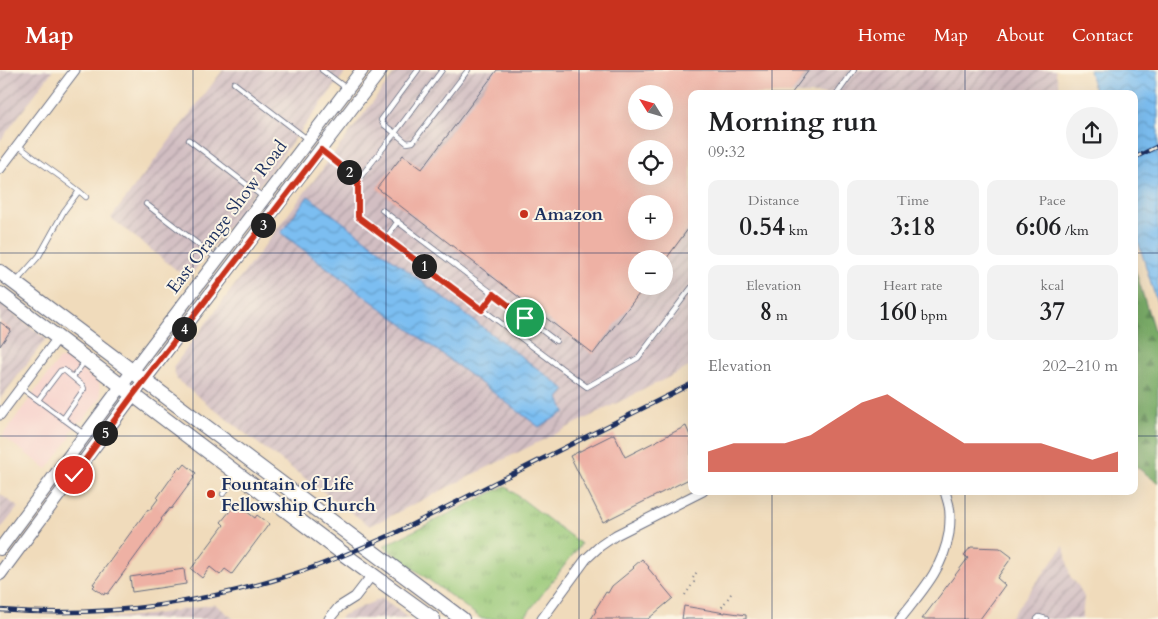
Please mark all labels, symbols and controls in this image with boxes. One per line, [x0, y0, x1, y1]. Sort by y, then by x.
text: Map [25, 19, 74, 52]
text: Home [858, 23, 906, 48]
text: Map [934, 23, 968, 48]
text: About [996, 23, 1044, 48]
text: Contact [1072, 23, 1133, 48]
north arrow [628, 85, 672, 130]
map controls [628, 85, 673, 295]
text: Morning run [708, 103, 877, 141]
button: share [1066, 107, 1118, 159]
street label: East Orange Show Road [161, 135, 293, 299]
button: locate [628, 140, 673, 185]
text: 09:32 [708, 141, 745, 163]
pin: 2 [336, 160, 362, 184]
text: 2 [346, 163, 353, 182]
text: Distance [748, 191, 799, 210]
text: Time [897, 191, 929, 210]
text: Pace [1039, 191, 1066, 210]
button: + [628, 195, 673, 240]
place label: Amazon [534, 202, 604, 227]
marker: Amazon [518, 208, 530, 220]
text: 0.54 [739, 210, 785, 244]
text: 3:18 [890, 210, 936, 244]
text: 6:06 [1016, 210, 1061, 244]
pin: 3 [250, 212, 276, 238]
text: 3 [260, 216, 267, 235]
text: km [785, 221, 808, 240]
text: /km [1061, 221, 1089, 240]
button: − [628, 250, 673, 295]
pin: 1 [412, 254, 436, 278]
text: 1 [421, 257, 428, 276]
text: Elevation [746, 276, 801, 295]
text: Heart rate [883, 276, 943, 295]
text: kcal [1041, 276, 1064, 295]
text: 8 [759, 295, 772, 329]
text: 160 [878, 295, 917, 329]
text: 37 [1040, 295, 1065, 329]
pin [504, 297, 546, 339]
icon: arrive [511, 304, 539, 332]
text: m [772, 306, 788, 325]
text: bpm [917, 306, 947, 325]
pin: 4 [172, 316, 196, 342]
text: 4 [181, 320, 188, 339]
text: Elevation [708, 355, 772, 377]
text: 202–210 m [1042, 355, 1118, 377]
pin: 5 [92, 420, 118, 446]
text: 5 [102, 424, 109, 443]
pin [53, 454, 95, 496]
icon: check [60, 461, 88, 489]
place label: Fountain of Life Fellowship Church [221, 472, 376, 518]
marker: Fountain of Life Fellowship Church [205, 488, 217, 500]

